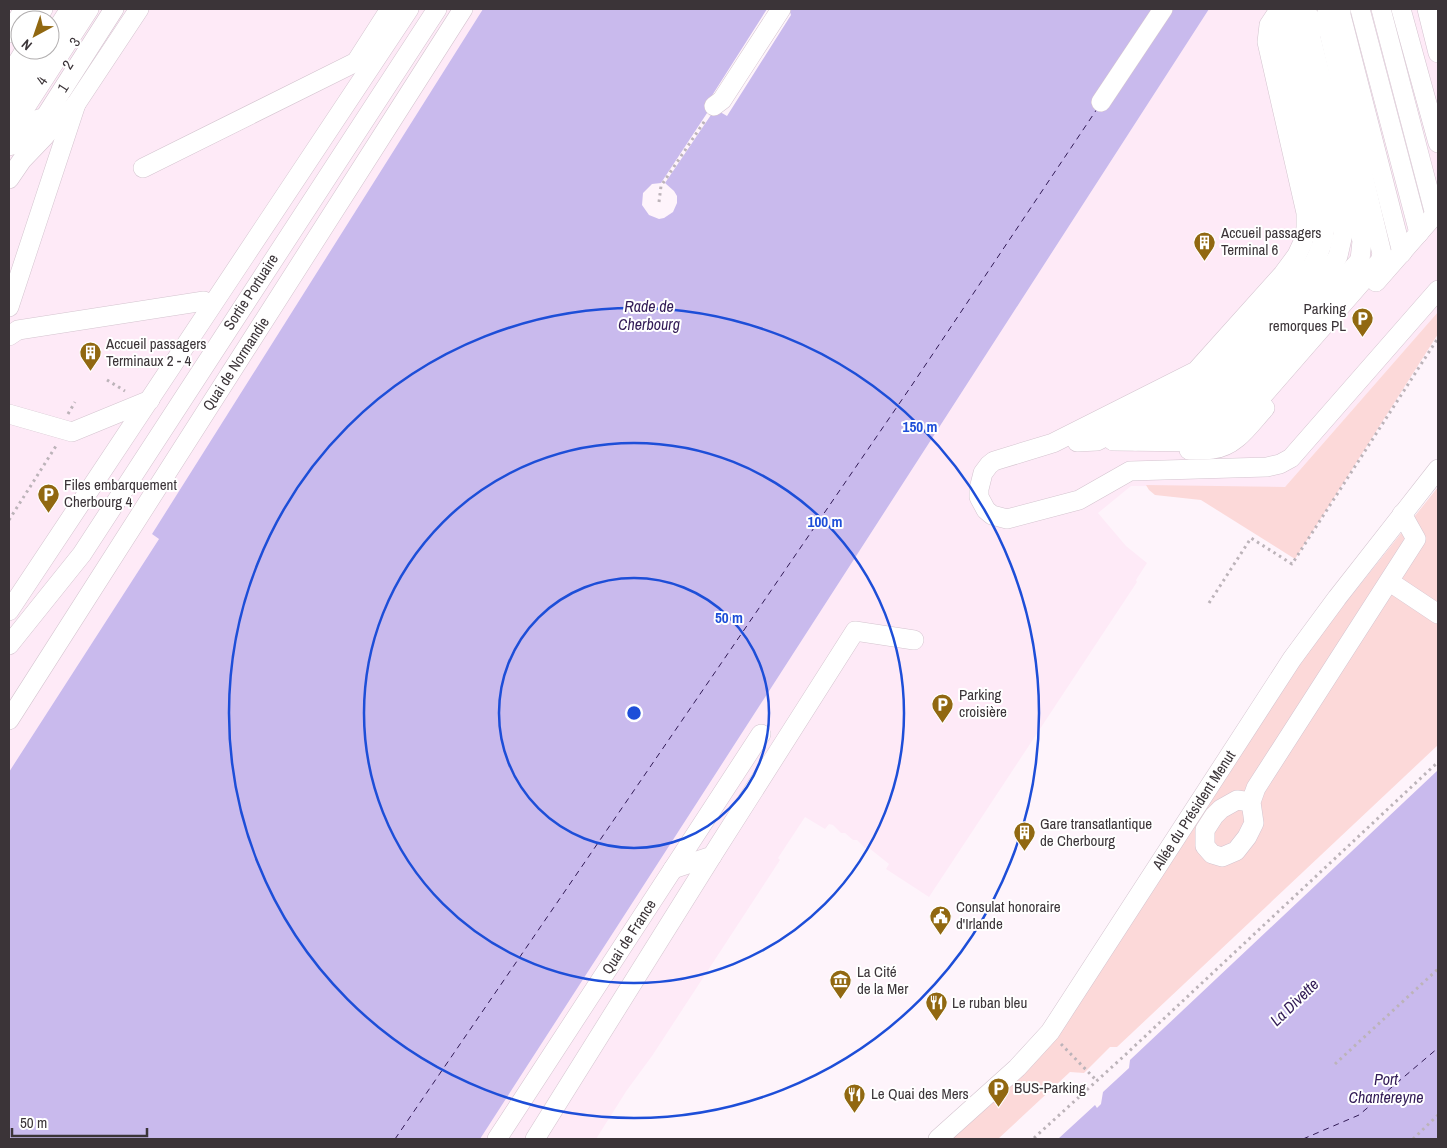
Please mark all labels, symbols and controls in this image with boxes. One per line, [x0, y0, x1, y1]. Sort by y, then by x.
north arrow [10, 10, 60, 60]
street label: 3 [64, 33, 85, 50]
text: N [18, 35, 36, 55]
street label: 2 [57, 56, 78, 73]
street label: 4 [31, 72, 52, 89]
street label: 1 [52, 79, 73, 96]
place label: Accueil passagers Terminal 6 [1220, 222, 1322, 260]
building icon: Accueil passagers Terminal 6 [1193, 230, 1217, 261]
street label: Sortie Portuaire [218, 249, 283, 334]
water label: Rade de Cherbourg [618, 295, 680, 335]
place label: Parking remorques PL [1269, 298, 1346, 336]
parking icon: Parking remorques PL [1350, 306, 1374, 337]
street label: Quai de Normandie [197, 313, 274, 415]
place label: Accueil passagers Terminaux 2 - 4 [105, 333, 207, 371]
building icon: Accueil passagers Terminaux 2 - 4 [78, 341, 102, 372]
text: 150 m [903, 416, 937, 437]
place label: Files embarquement Cherbourg 4 [64, 474, 177, 512]
parking icon: Files embarquement Cherbourg 4 [36, 482, 60, 513]
text: 100 m [808, 511, 842, 532]
text: 50 m [715, 607, 743, 628]
place label: Parking croisière [959, 684, 1007, 722]
parking icon: Parking croisière [931, 692, 955, 723]
centre of rings [625, 704, 643, 722]
street label: Allée du Président Menut [1147, 746, 1240, 874]
place label: Gare transatlantique de Cherbourg [1040, 813, 1152, 851]
building icon: Gare transatlantique de Cherbourg [1012, 821, 1036, 852]
street label: Quai de France [596, 895, 661, 978]
place label: Consulat honoraire d'Irlande [956, 896, 1061, 934]
public building icon: Consulat honoraire d'Irlande [928, 904, 952, 935]
place label: La Cité de la Mer [857, 961, 908, 999]
museum icon: La Cité de la Mer [829, 969, 853, 1000]
water label: La Divette [1265, 973, 1323, 1031]
restaurant icon: Le ruban bleu [924, 991, 948, 1022]
place label: Le ruban bleu [952, 992, 1027, 1013]
water label: Port Chantereyne [1348, 1068, 1424, 1108]
parking icon: BUS-Parking [986, 1076, 1010, 1107]
place label: BUS-Parking [1014, 1077, 1086, 1098]
restaurant icon: Le Quai des Mers [843, 1082, 867, 1113]
place label: Le Quai des Mers [871, 1083, 969, 1104]
scale bar [12, 1106, 148, 1138]
text: 50 m [20, 1112, 47, 1133]

